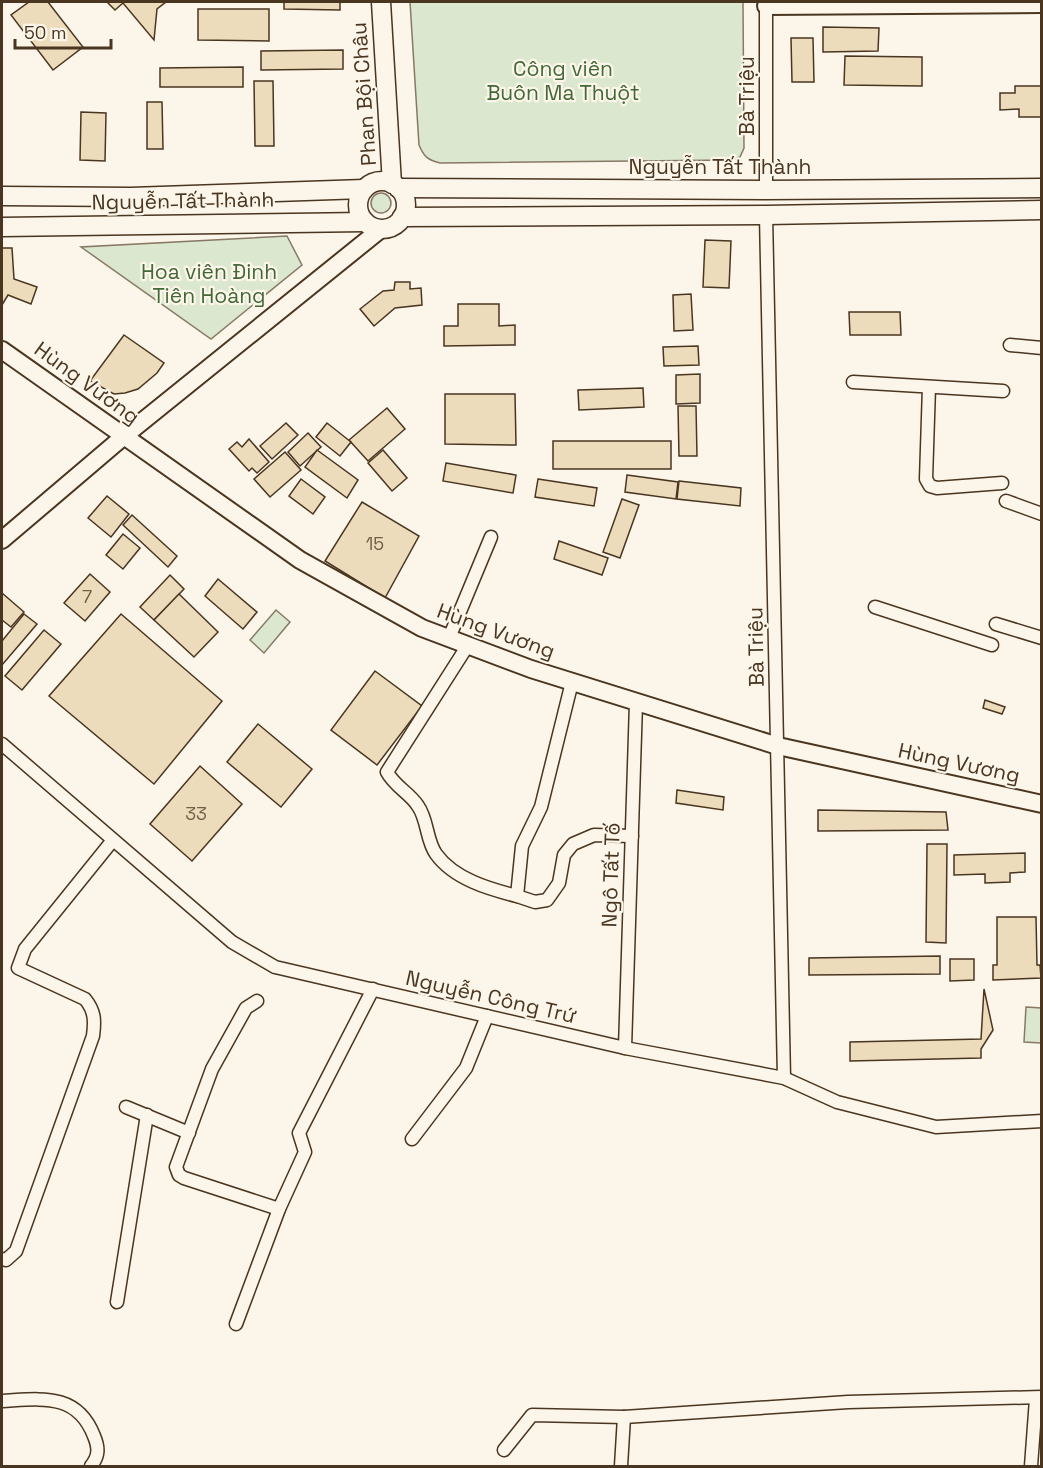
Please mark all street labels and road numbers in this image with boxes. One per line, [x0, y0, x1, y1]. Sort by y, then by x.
street label: Phan Bội Châu [345, 21, 382, 167]
street label: Bà Triệu [733, 56, 760, 136]
street label: Nguyễn Tất Thành [629, 153, 811, 180]
street label: Nguyễn Tất Thành [91, 185, 275, 216]
street label: Hùng Vương [29, 335, 145, 430]
street label: Hùng Vương [433, 597, 559, 664]
street label: Bà Triệu [741, 607, 770, 687]
street label: Hùng Vương [896, 736, 1022, 789]
street label: Ngô Tất Tố [595, 822, 626, 928]
street label: Nguyễn Công Trứ [403, 964, 579, 1029]

